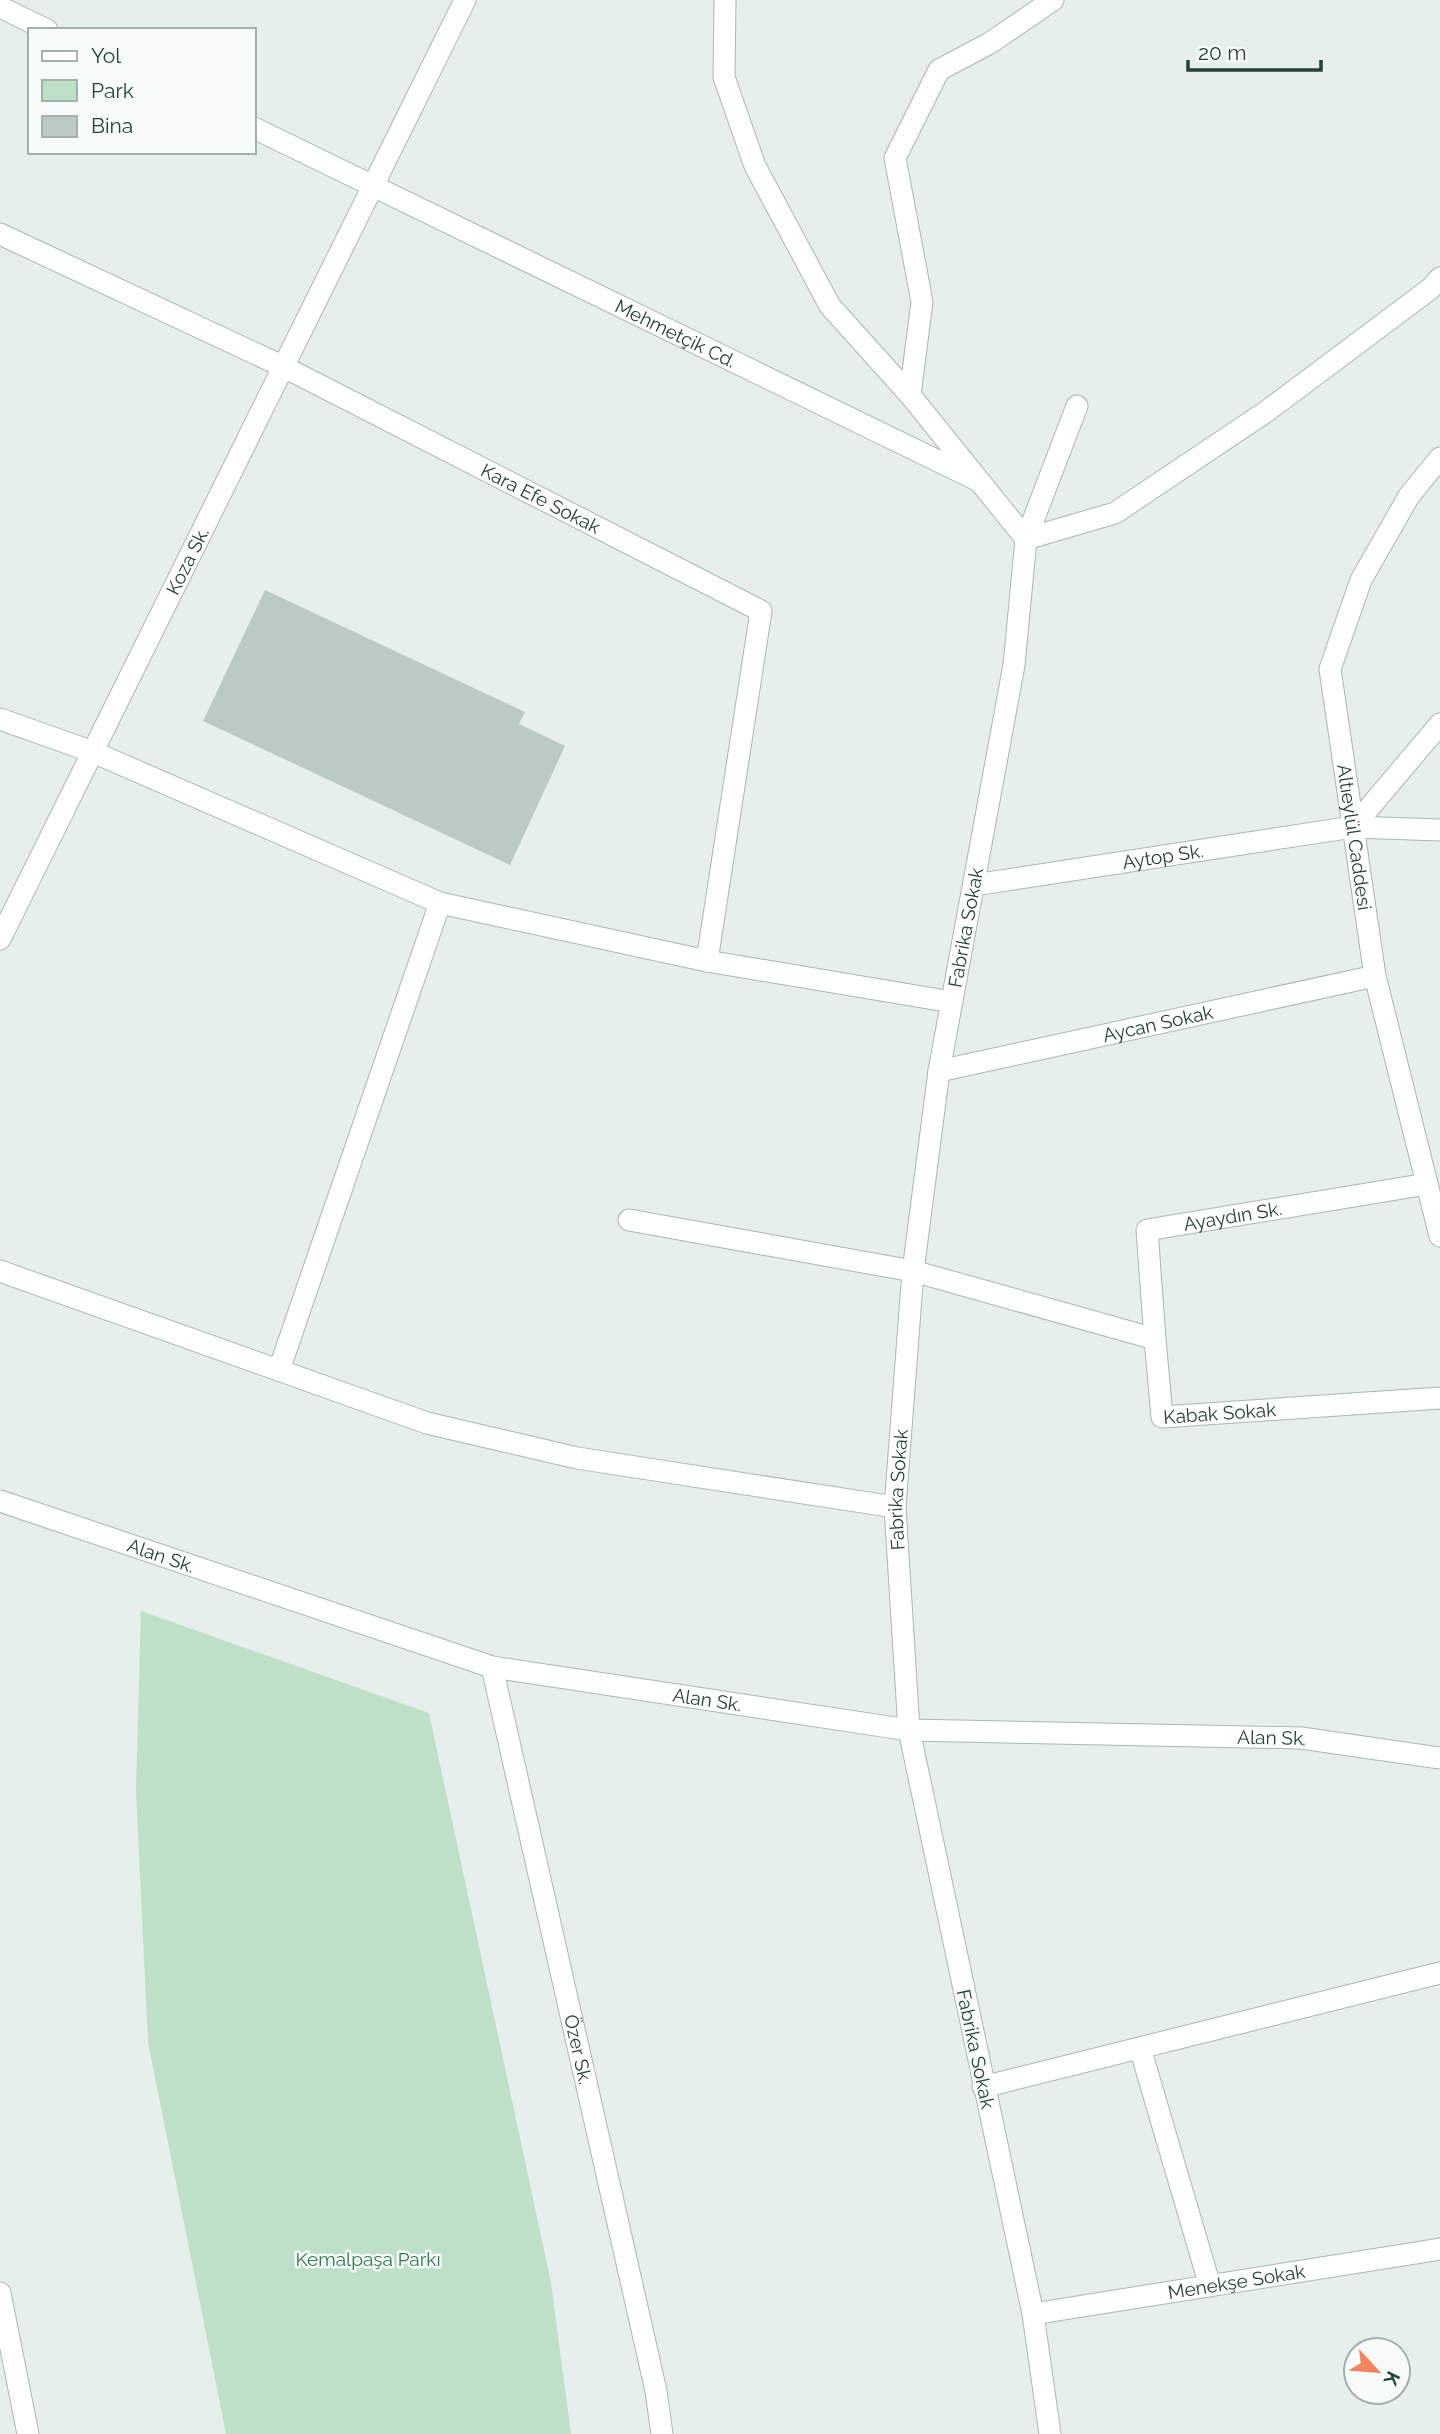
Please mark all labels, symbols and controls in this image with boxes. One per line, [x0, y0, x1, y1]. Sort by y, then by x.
legend [28, 28, 256, 154]
scale bar [1188, 28, 1321, 72]
text: 20 m [1198, 40, 1246, 65]
text: Yol [91, 43, 121, 68]
text: Park [91, 78, 134, 103]
text: Bina [91, 113, 133, 138]
street label: Mehmetçik Cd. [612, 295, 740, 372]
street label: Kara Efe Sokak [477, 459, 604, 538]
street label: Koza Sk. [161, 523, 213, 598]
street label: Altıeylül Caddesi [1333, 763, 1376, 912]
street label: Aytop Sk. [1121, 839, 1205, 873]
street label: Fabrika Sokak [944, 866, 987, 989]
street label: Aycan Sokak [1101, 1001, 1215, 1046]
street label: Ayaydın Sk. [1182, 1197, 1283, 1235]
street label: Kabak Sokak [1163, 1398, 1277, 1428]
street label: Fabrika Sokak [884, 1428, 912, 1551]
street label: Alan Sk. [125, 1534, 198, 1577]
street label: Alan Sk. [671, 1683, 743, 1716]
street label: Alan Sk. [1237, 1726, 1308, 1750]
street label: Fabrika Sokak [953, 1987, 999, 2111]
street label: Özer Sk. [560, 2012, 597, 2086]
park label: Kemalpaşa Parkı [295, 2248, 441, 2270]
street label: Menekşe Sokak [1166, 2260, 1307, 2303]
north arrow [1342, 2336, 1412, 2406]
text: K [1379, 2368, 1405, 2389]

